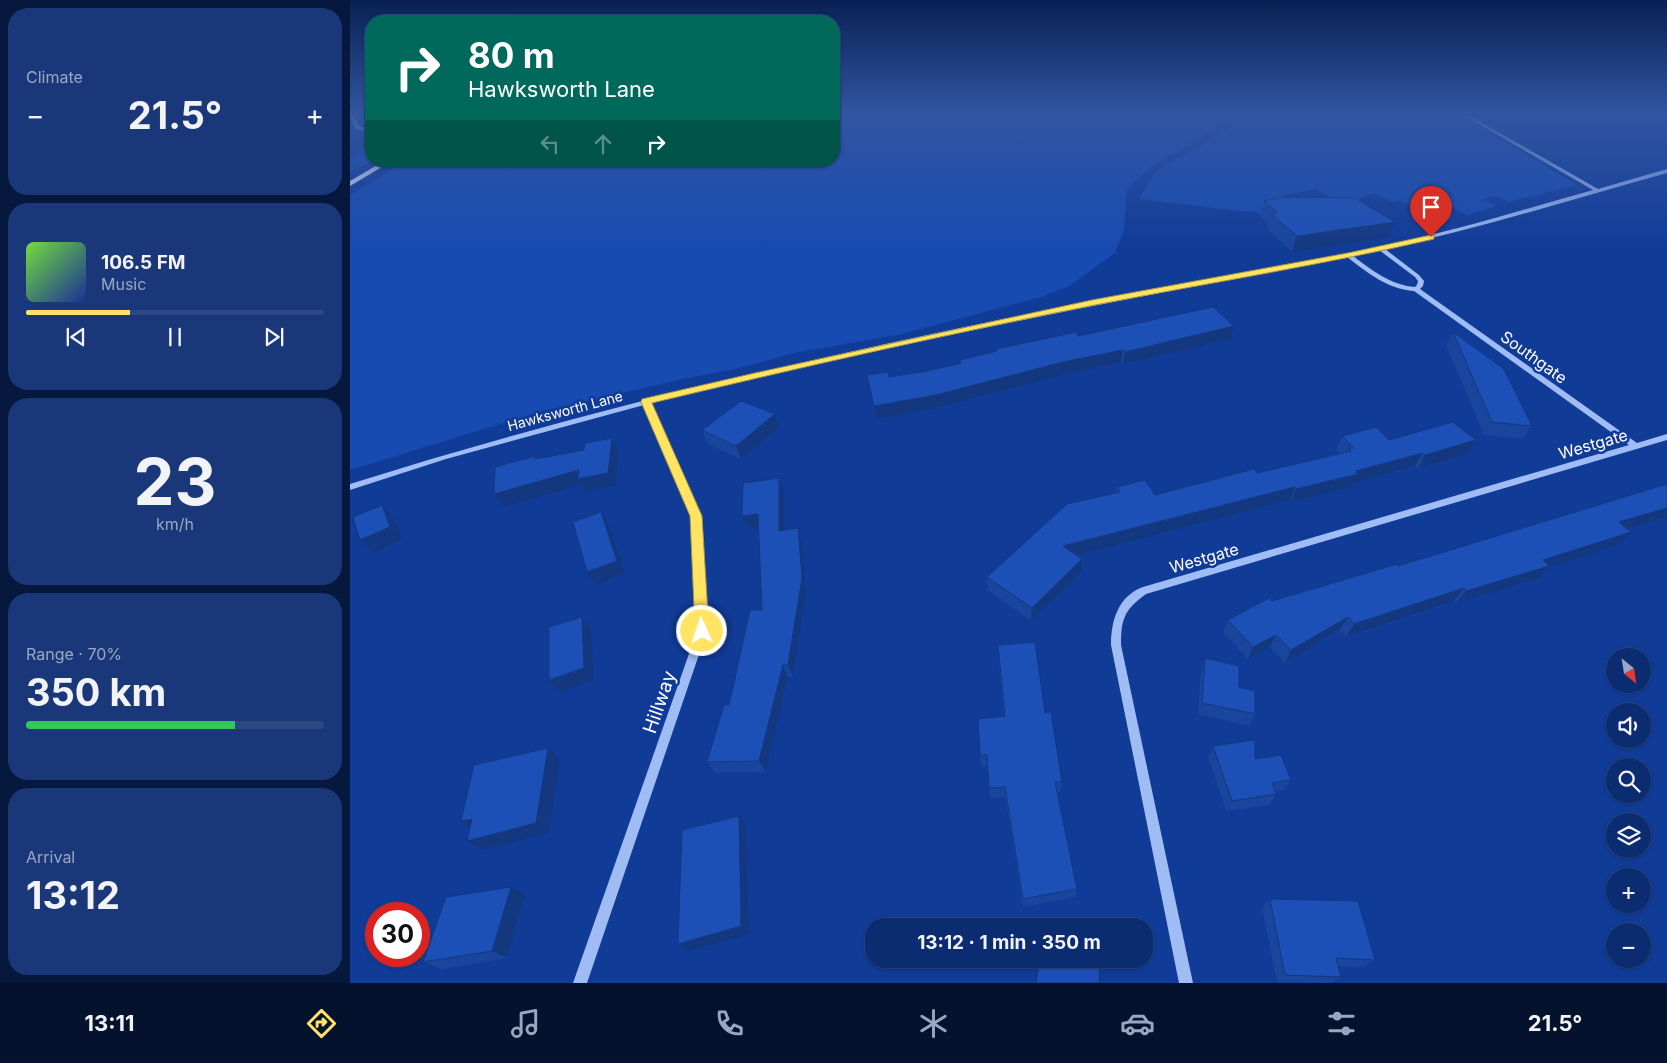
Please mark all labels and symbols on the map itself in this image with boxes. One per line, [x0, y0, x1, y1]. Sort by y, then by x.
pin [1410, 186, 1452, 237]
street label: Southgate [1497, 326, 1571, 388]
street label: Hawksworth Lane [505, 387, 624, 434]
street label: Westgate [1556, 425, 1630, 463]
street label: Westgate [1167, 539, 1241, 577]
position arrow [675, 604, 727, 656]
north arrow [1606, 648, 1651, 692]
street label: Hillway [638, 668, 681, 736]
speed limit sign: 30 [365, 902, 430, 967]

